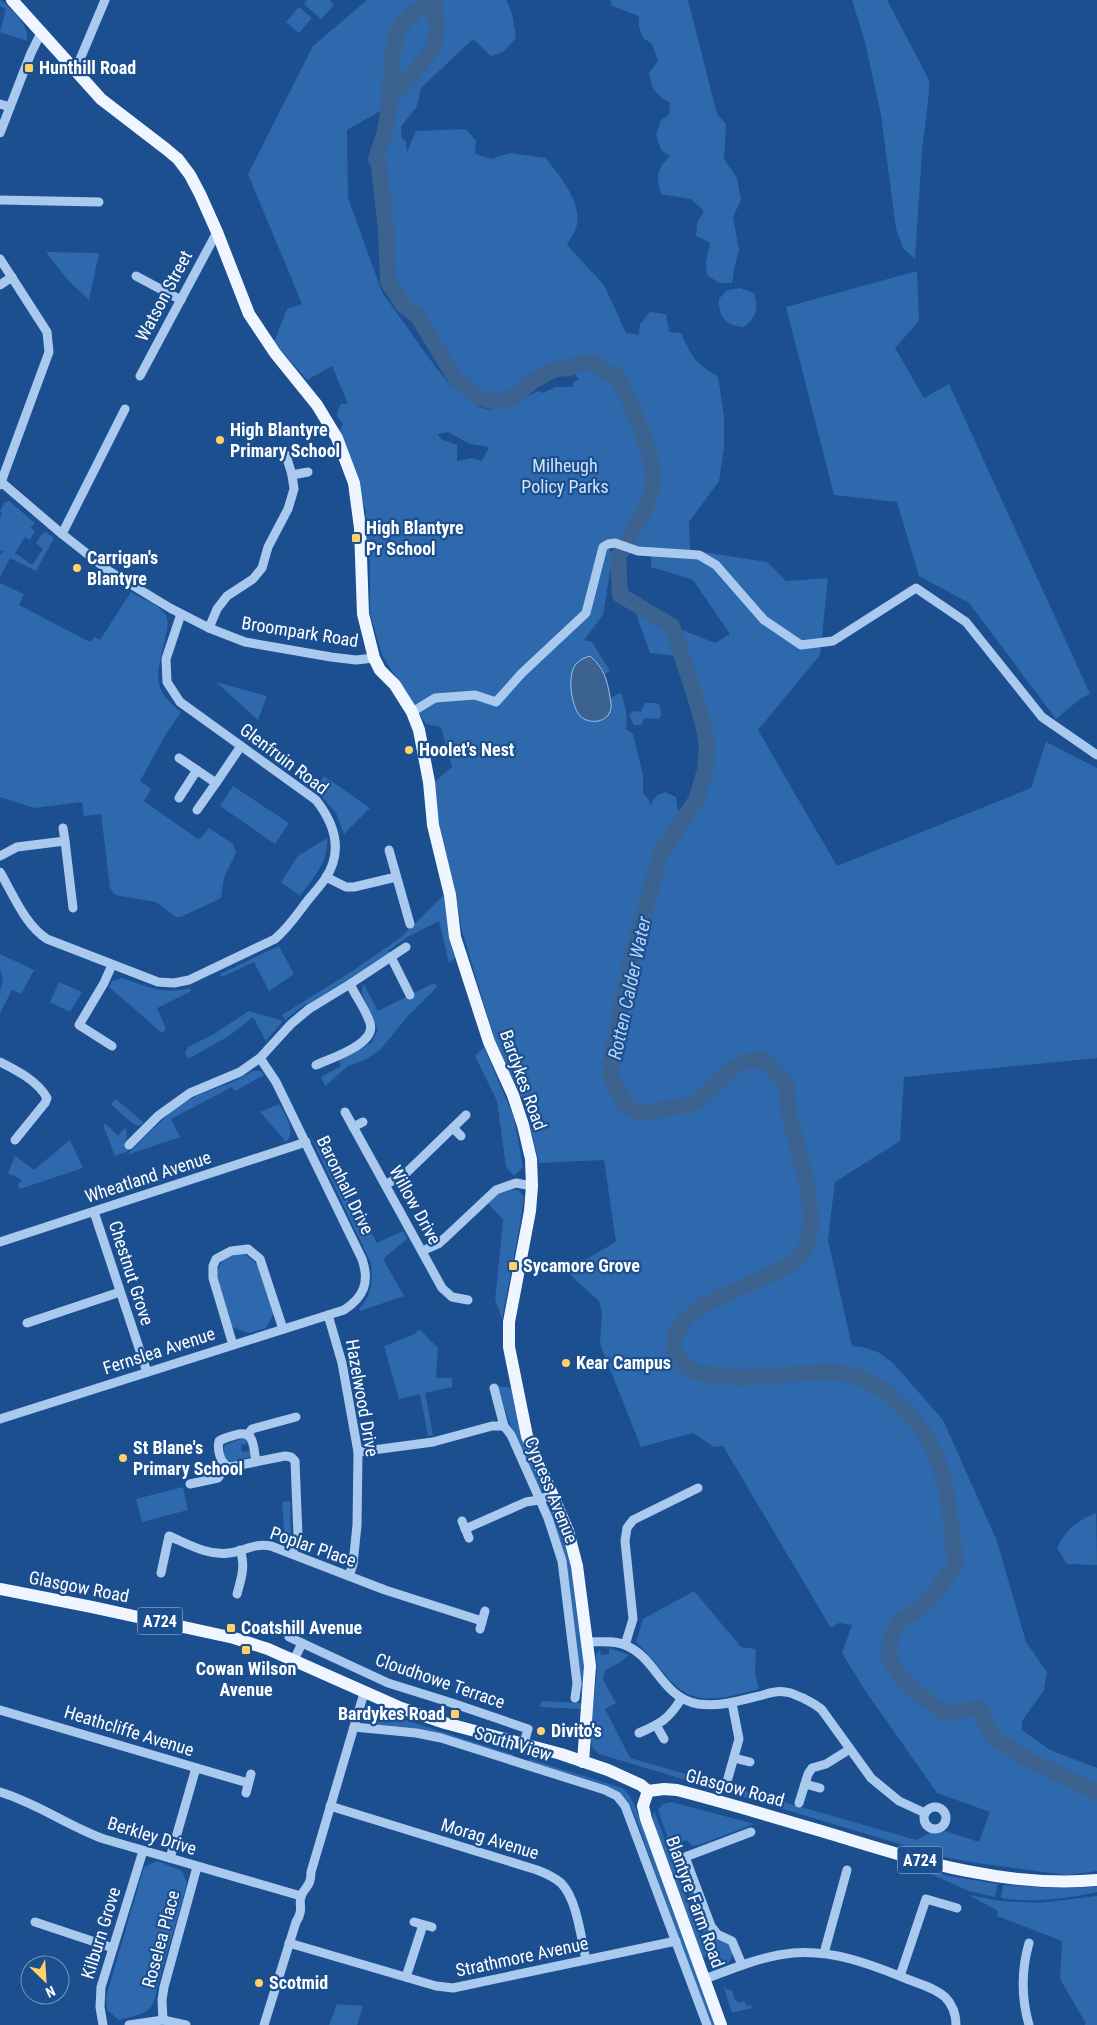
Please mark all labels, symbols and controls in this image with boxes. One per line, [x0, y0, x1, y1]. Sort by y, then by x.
place label: Hunthill Road [39, 57, 136, 78]
marker: Hunthill Road [23, 62, 35, 74]
street label: Watson Street [131, 247, 196, 345]
place label: High Blantyre Primary School [230, 419, 340, 461]
marker: High Blantyre Primary School [214, 434, 226, 446]
park label: Milheugh Policy Parks [521, 455, 609, 497]
place label: High Blantyre Pr School [366, 517, 464, 559]
marker: High Blantyre Pr School [350, 532, 362, 544]
place label: Carrigan's Blantyre [87, 547, 158, 589]
marker: Carrigan's Blantyre [71, 562, 83, 574]
street label: Broompark Road [240, 612, 360, 651]
street label: Glenfruin Road [236, 719, 333, 799]
place label: Hoolet's Nest [419, 739, 515, 760]
marker: Hoolet's Nest [403, 744, 415, 756]
water label: Rotten Calder Water [603, 914, 656, 1062]
street label: Bardykes Road [496, 1027, 551, 1133]
street label: Baronhall Drive [313, 1132, 378, 1238]
street label: Wheatland Avenue [82, 1146, 213, 1207]
street label: Willow Drive [385, 1162, 446, 1248]
street label: Chestnut Grove [105, 1218, 158, 1328]
place label: Sycamore Grove [523, 1255, 640, 1276]
marker: Sycamore Grove [507, 1260, 519, 1272]
street label: Fernslea Avenue [100, 1323, 217, 1379]
street label: Hazelwood Drive [342, 1338, 383, 1458]
place label: Kear Campus [576, 1352, 671, 1373]
marker: Kear Campus [560, 1357, 572, 1369]
street label: Cypress Avenue [521, 1434, 582, 1546]
place label: St Blane's Primary School [133, 1437, 243, 1479]
marker: St Blane's Primary School [117, 1452, 129, 1464]
street label: Poplar Place [267, 1522, 359, 1571]
street label: Glasgow Road [27, 1567, 131, 1606]
road number: A724 [138, 1608, 182, 1634]
place label: Coatshill Avenue [241, 1617, 363, 1638]
marker: Coatshill Avenue [225, 1622, 237, 1634]
marker: Cowan Wilson Avenue [240, 1644, 252, 1656]
street label: Cloudhowe Terrace [373, 1649, 508, 1713]
place label: Cowan Wilson Avenue [196, 1658, 296, 1700]
street label: Heathcliffe Avenue [62, 1701, 196, 1760]
place label: Bardykes Road [338, 1703, 445, 1724]
marker: Bardykes Road [449, 1708, 461, 1720]
place label: Divito's [551, 1720, 602, 1741]
street label: South View [472, 1722, 555, 1765]
marker: Divito's [535, 1725, 547, 1737]
street label: Glasgow Road [683, 1764, 787, 1811]
street label: Berkley Drive [105, 1812, 199, 1859]
street label: Morag Avenue [439, 1814, 542, 1863]
street label: Blantyre Farm Road [662, 1833, 729, 1970]
road number: A724 [898, 1846, 942, 1874]
street label: Kilburn Grove [77, 1884, 124, 1981]
street label: Roselea Place [137, 1888, 184, 1990]
street label: Strathmore Avenue [454, 1932, 590, 1981]
north arrow [20, 1955, 70, 2005]
place label: Scotmid [269, 1972, 328, 1993]
marker: Scotmid [253, 1977, 265, 1989]
text: N [43, 1983, 58, 2001]

